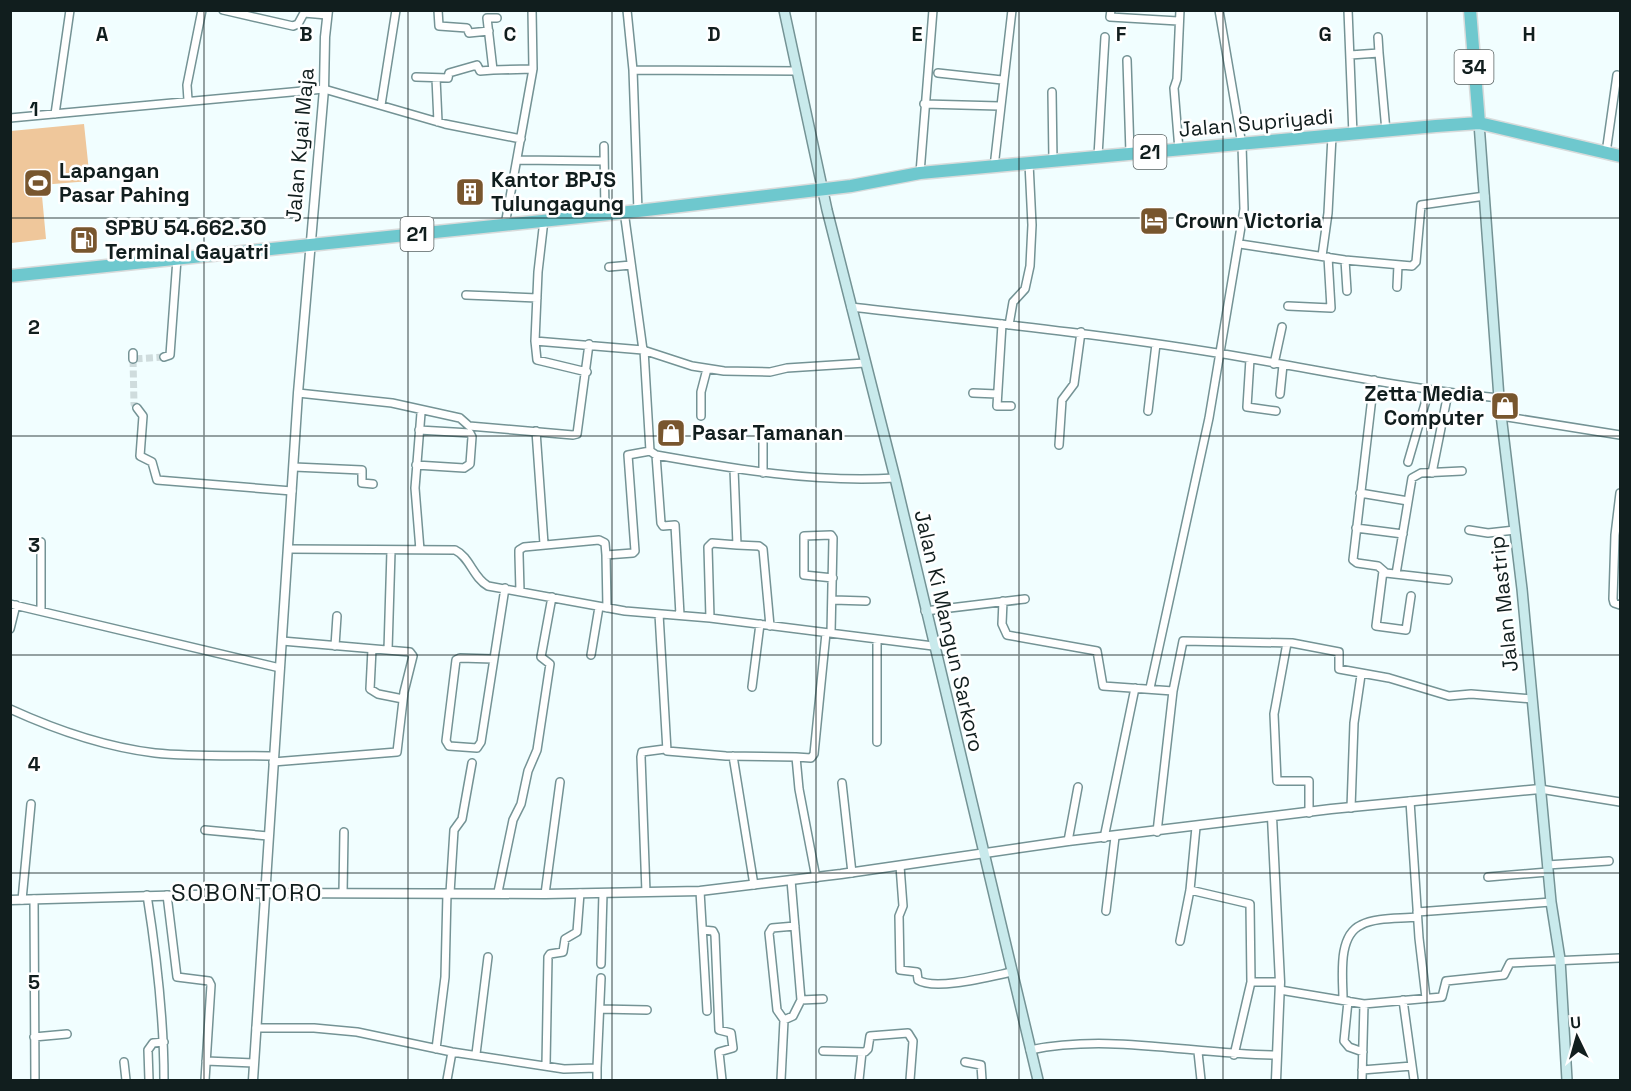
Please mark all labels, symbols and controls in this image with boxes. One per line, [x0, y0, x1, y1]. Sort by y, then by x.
text: A [96, 21, 109, 47]
text: B [299, 21, 313, 47]
text: C [504, 21, 517, 47]
text: D [707, 21, 721, 47]
text: E [911, 21, 923, 47]
text: F [1116, 21, 1127, 47]
text: G [1318, 21, 1332, 47]
text: H [1522, 21, 1536, 47]
road number: 34 [1454, 50, 1494, 84]
street label: Jalan Kyai Maja [279, 67, 320, 223]
text: 1 [29, 96, 39, 122]
street label: Jalan Supriyadi [1178, 102, 1334, 143]
road number: 21 [1134, 135, 1166, 169]
place label: Lapangan Pasar Pahing [59, 157, 190, 208]
place label: Kantor BPJS Tulungagung [491, 166, 624, 217]
sports icon: Lapangan Pasar Pahing [22, 167, 54, 199]
building icon: Kantor BPJS Tulungagung [454, 176, 486, 208]
hotel icon: Crown Victoria [1138, 205, 1170, 237]
place label: Crown Victoria [1175, 207, 1322, 234]
place label: SPBU 54.662.30 Terminal Gayatri [105, 214, 269, 265]
road number: 21 [400, 217, 434, 251]
fuel station icon: SPBU 54.662.30 Terminal Gayatri [68, 224, 100, 256]
text: 2 [28, 314, 40, 340]
place label: Zetta Media Computer [1364, 380, 1484, 431]
shop icon: Zetta Media Computer [1489, 390, 1521, 422]
shop icon: Pasar Tamanan [655, 417, 687, 449]
place label: Pasar Tamanan [692, 419, 843, 446]
street label: Jalan Ki Mangun Sarkoro [908, 507, 990, 755]
text: 3 [28, 532, 40, 558]
street label: Jalan Mastrip [1483, 535, 1524, 673]
text: 4 [28, 751, 41, 777]
district label: SOBONTORO [171, 877, 323, 908]
text: 5 [28, 969, 40, 995]
north arrow [1547, 1007, 1607, 1067]
text: U [1569, 1012, 1582, 1033]

